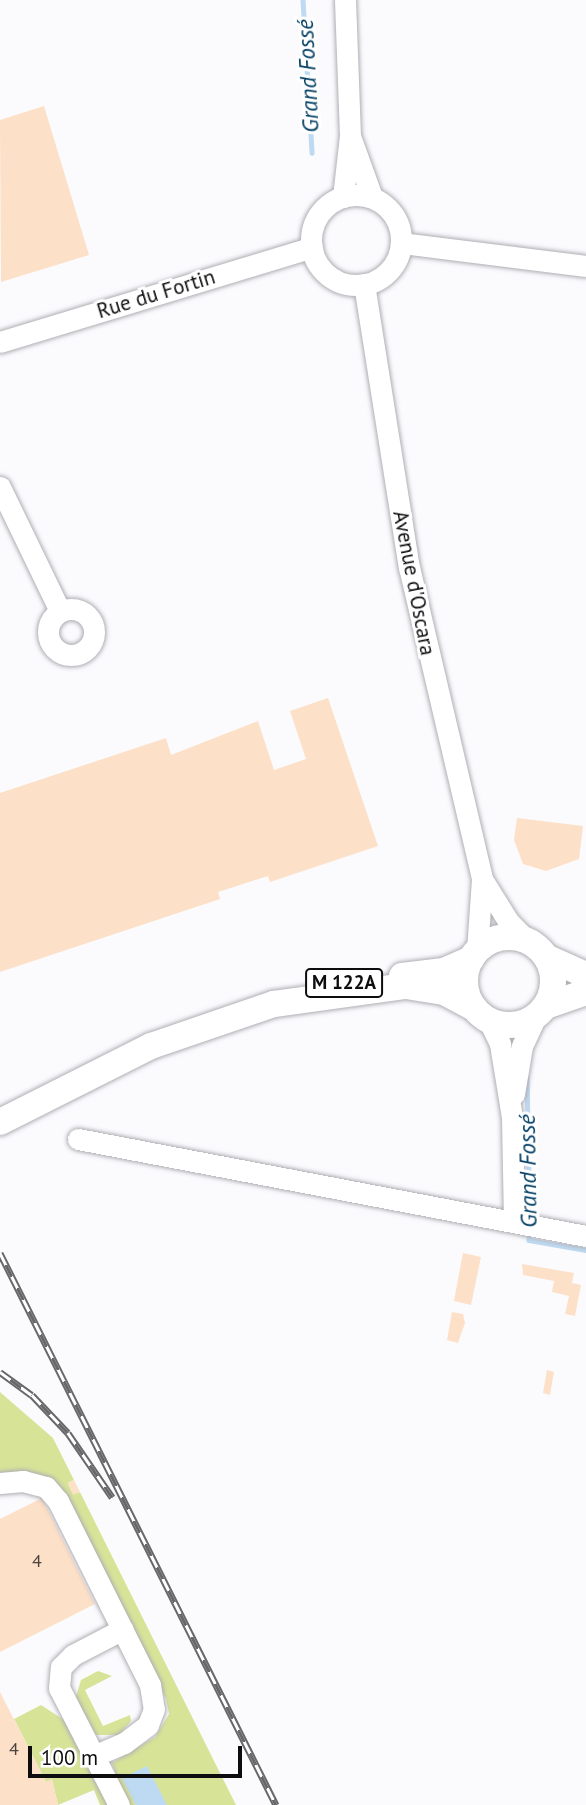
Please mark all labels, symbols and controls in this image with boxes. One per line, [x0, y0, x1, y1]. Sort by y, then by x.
water label: Grand Fossé [291, 18, 325, 134]
street label: Rue du Fortin [94, 264, 218, 324]
street label: Avenue d'Oscara [388, 509, 440, 657]
road number: M 122A [304, 967, 384, 998]
water label: Grand Fossé [513, 1114, 543, 1228]
house number: 4 [32, 1550, 42, 1572]
scale bar [32, 1731, 245, 1775]
house number: 4 [9, 1738, 19, 1760]
text: 100 m [41, 1744, 98, 1771]

